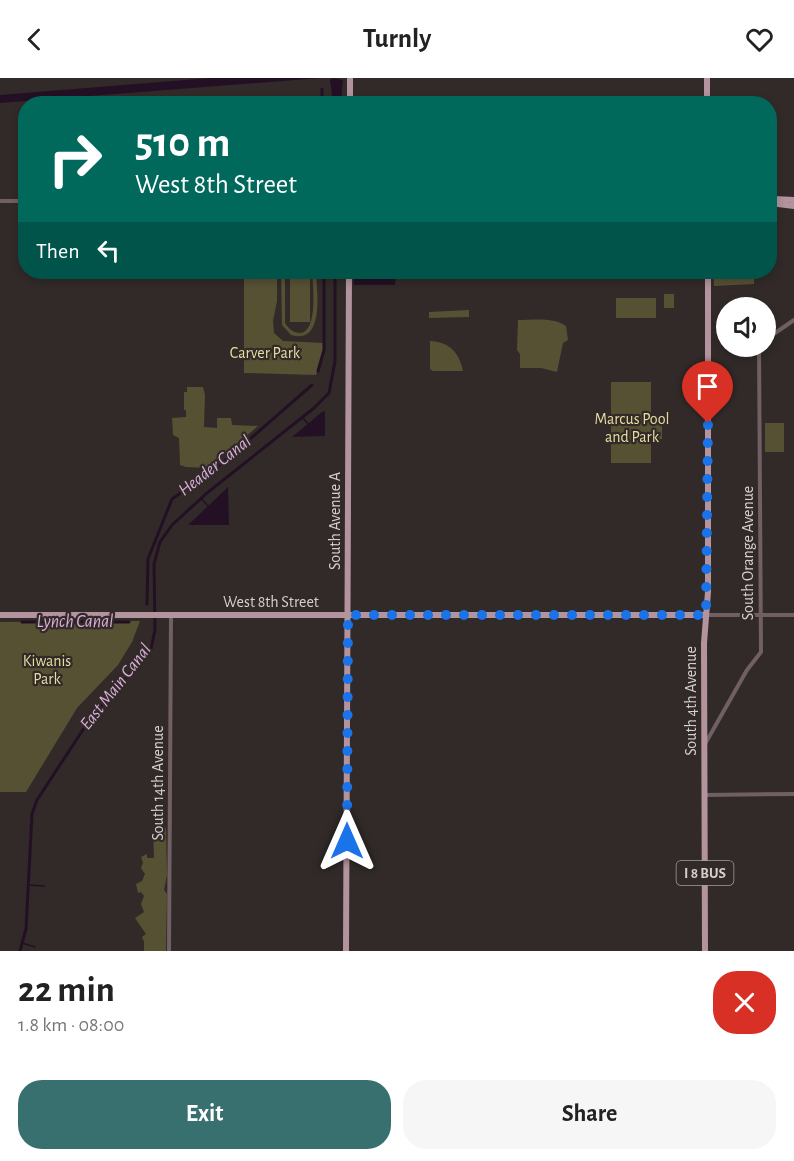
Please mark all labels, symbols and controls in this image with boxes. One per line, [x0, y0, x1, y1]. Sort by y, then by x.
icon: back [18, 23, 51, 56]
icon: heart [743, 23, 776, 56]
text: Turnly [363, 25, 431, 52]
icon: right [36, 120, 114, 198]
text: 510 m [135, 122, 230, 164]
text: West 8th Street [135, 171, 297, 198]
icon: left [92, 234, 125, 267]
text: Then [36, 240, 80, 262]
map controls [716, 297, 776, 357]
button: sound [716, 297, 776, 357]
park label: Carver Park [230, 345, 301, 361]
pin [682, 361, 733, 423]
icon: arrive [691, 370, 724, 403]
park label: Marcus Pool and Park [594, 411, 670, 445]
water label: Header Canal [175, 432, 255, 500]
street label: South Avenue A [327, 472, 343, 570]
street label: South Orange Avenue [740, 486, 756, 620]
street label: West 8th Street [223, 594, 319, 610]
water label: Lynch Canal [36, 613, 114, 631]
water label: East Main Canal [77, 641, 155, 733]
street label: South 4th Avenue [683, 646, 699, 756]
park label: Kiwanis Park [23, 653, 71, 687]
street label: South 14th Avenue [150, 725, 166, 841]
position arrow [315, 809, 379, 873]
road number: I 8 BUS [676, 861, 734, 885]
button: close [713, 971, 776, 1034]
text: 22 min [18, 972, 115, 1008]
text: 1.8 km · 08:00 [18, 1015, 124, 1035]
button: Exit [18, 1080, 391, 1149]
button: Share [403, 1080, 776, 1149]

